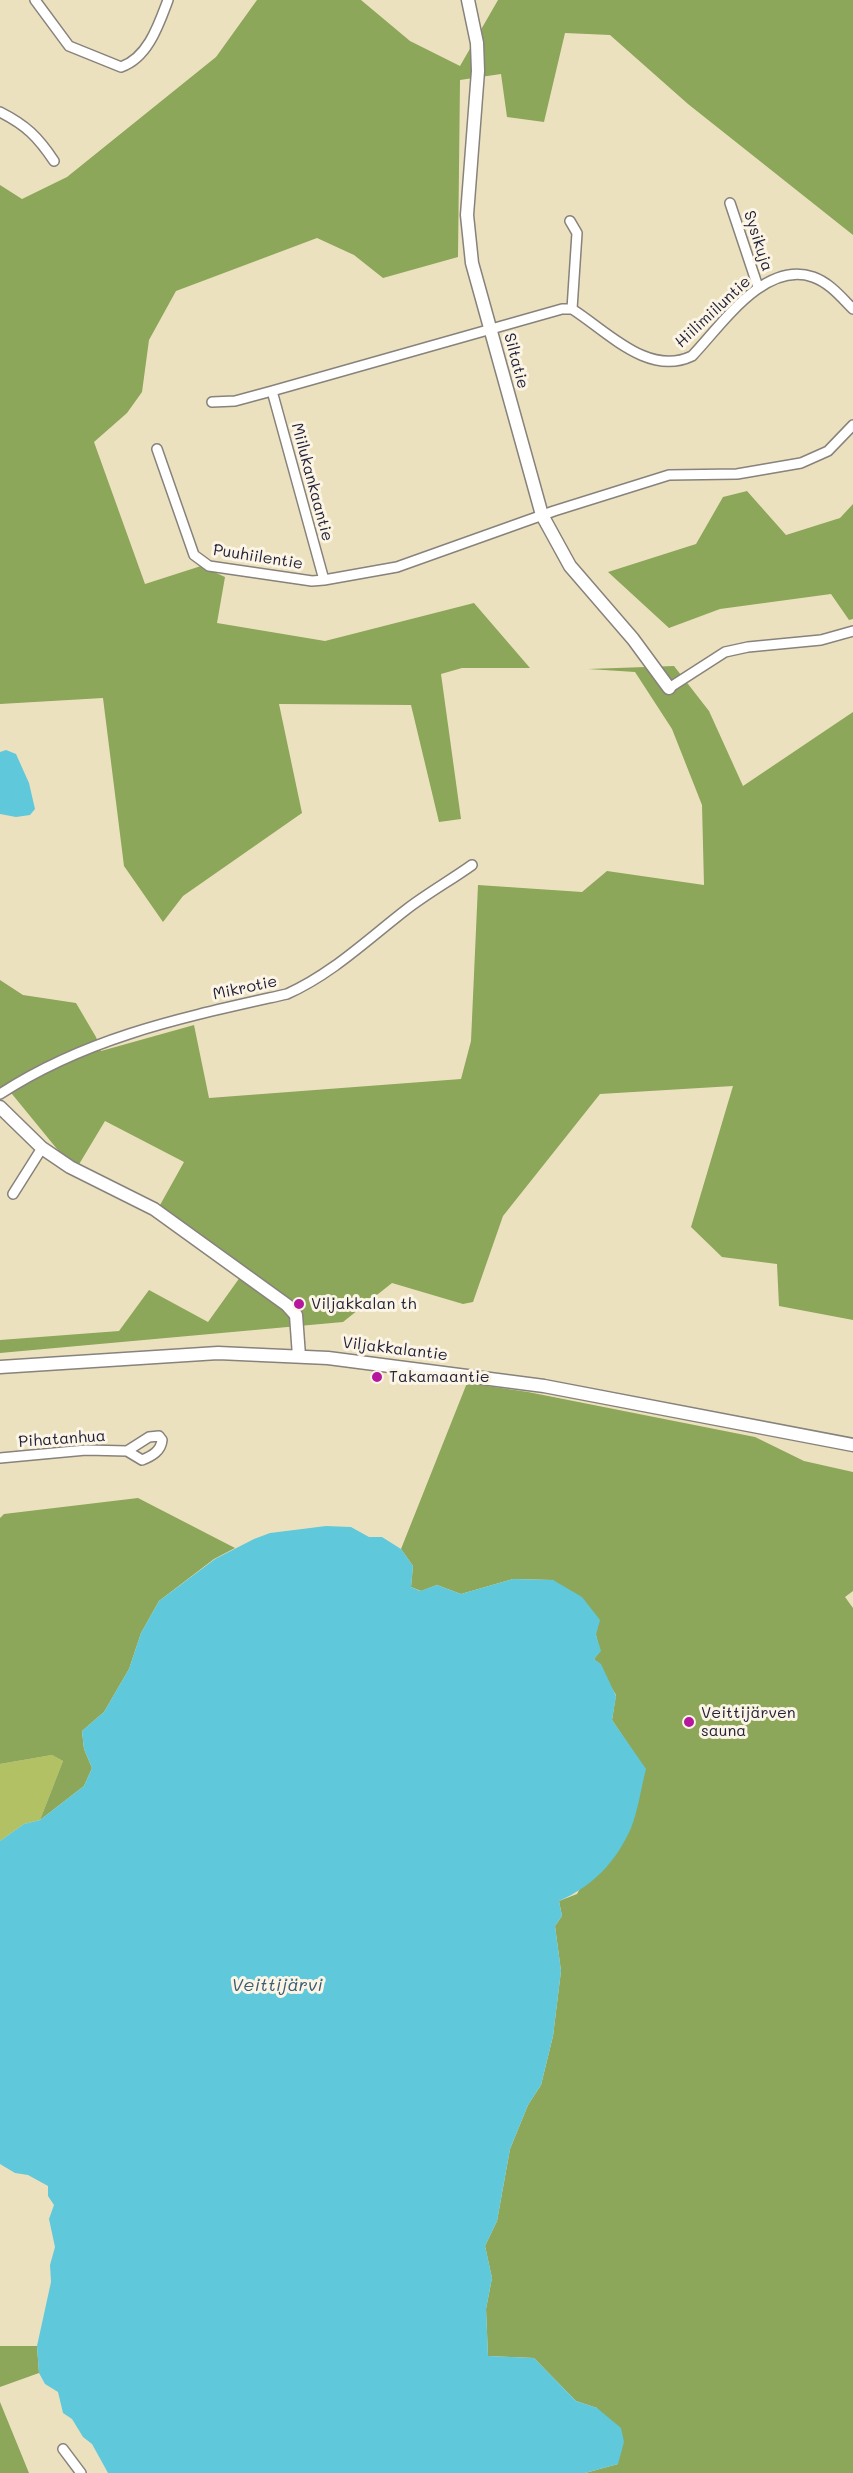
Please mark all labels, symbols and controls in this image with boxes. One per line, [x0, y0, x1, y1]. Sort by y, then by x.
street label: Sysikuja [739, 208, 777, 274]
street label: Hiilimiiluntie [671, 272, 755, 352]
street label: Siltatie [499, 331, 533, 391]
street label: Miilukankaantie [287, 421, 337, 543]
street label: Puuhiilentie [212, 540, 304, 574]
street label: Mikrotie [211, 972, 279, 1004]
place label: Viljakkalan th [311, 1294, 417, 1314]
marker: Viljakkalan th [292, 1297, 306, 1311]
street label: Viljakkalantie [341, 1333, 449, 1365]
place label: Takamaantie [389, 1367, 490, 1387]
marker: Takamaantie [370, 1370, 384, 1384]
street label: Pihatanhua [18, 1426, 106, 1452]
place label: Veittijärven sauna [701, 1703, 796, 1741]
marker: Veittijärven sauna [682, 1715, 696, 1729]
water label: Veittijärvi [231, 1974, 323, 1996]

